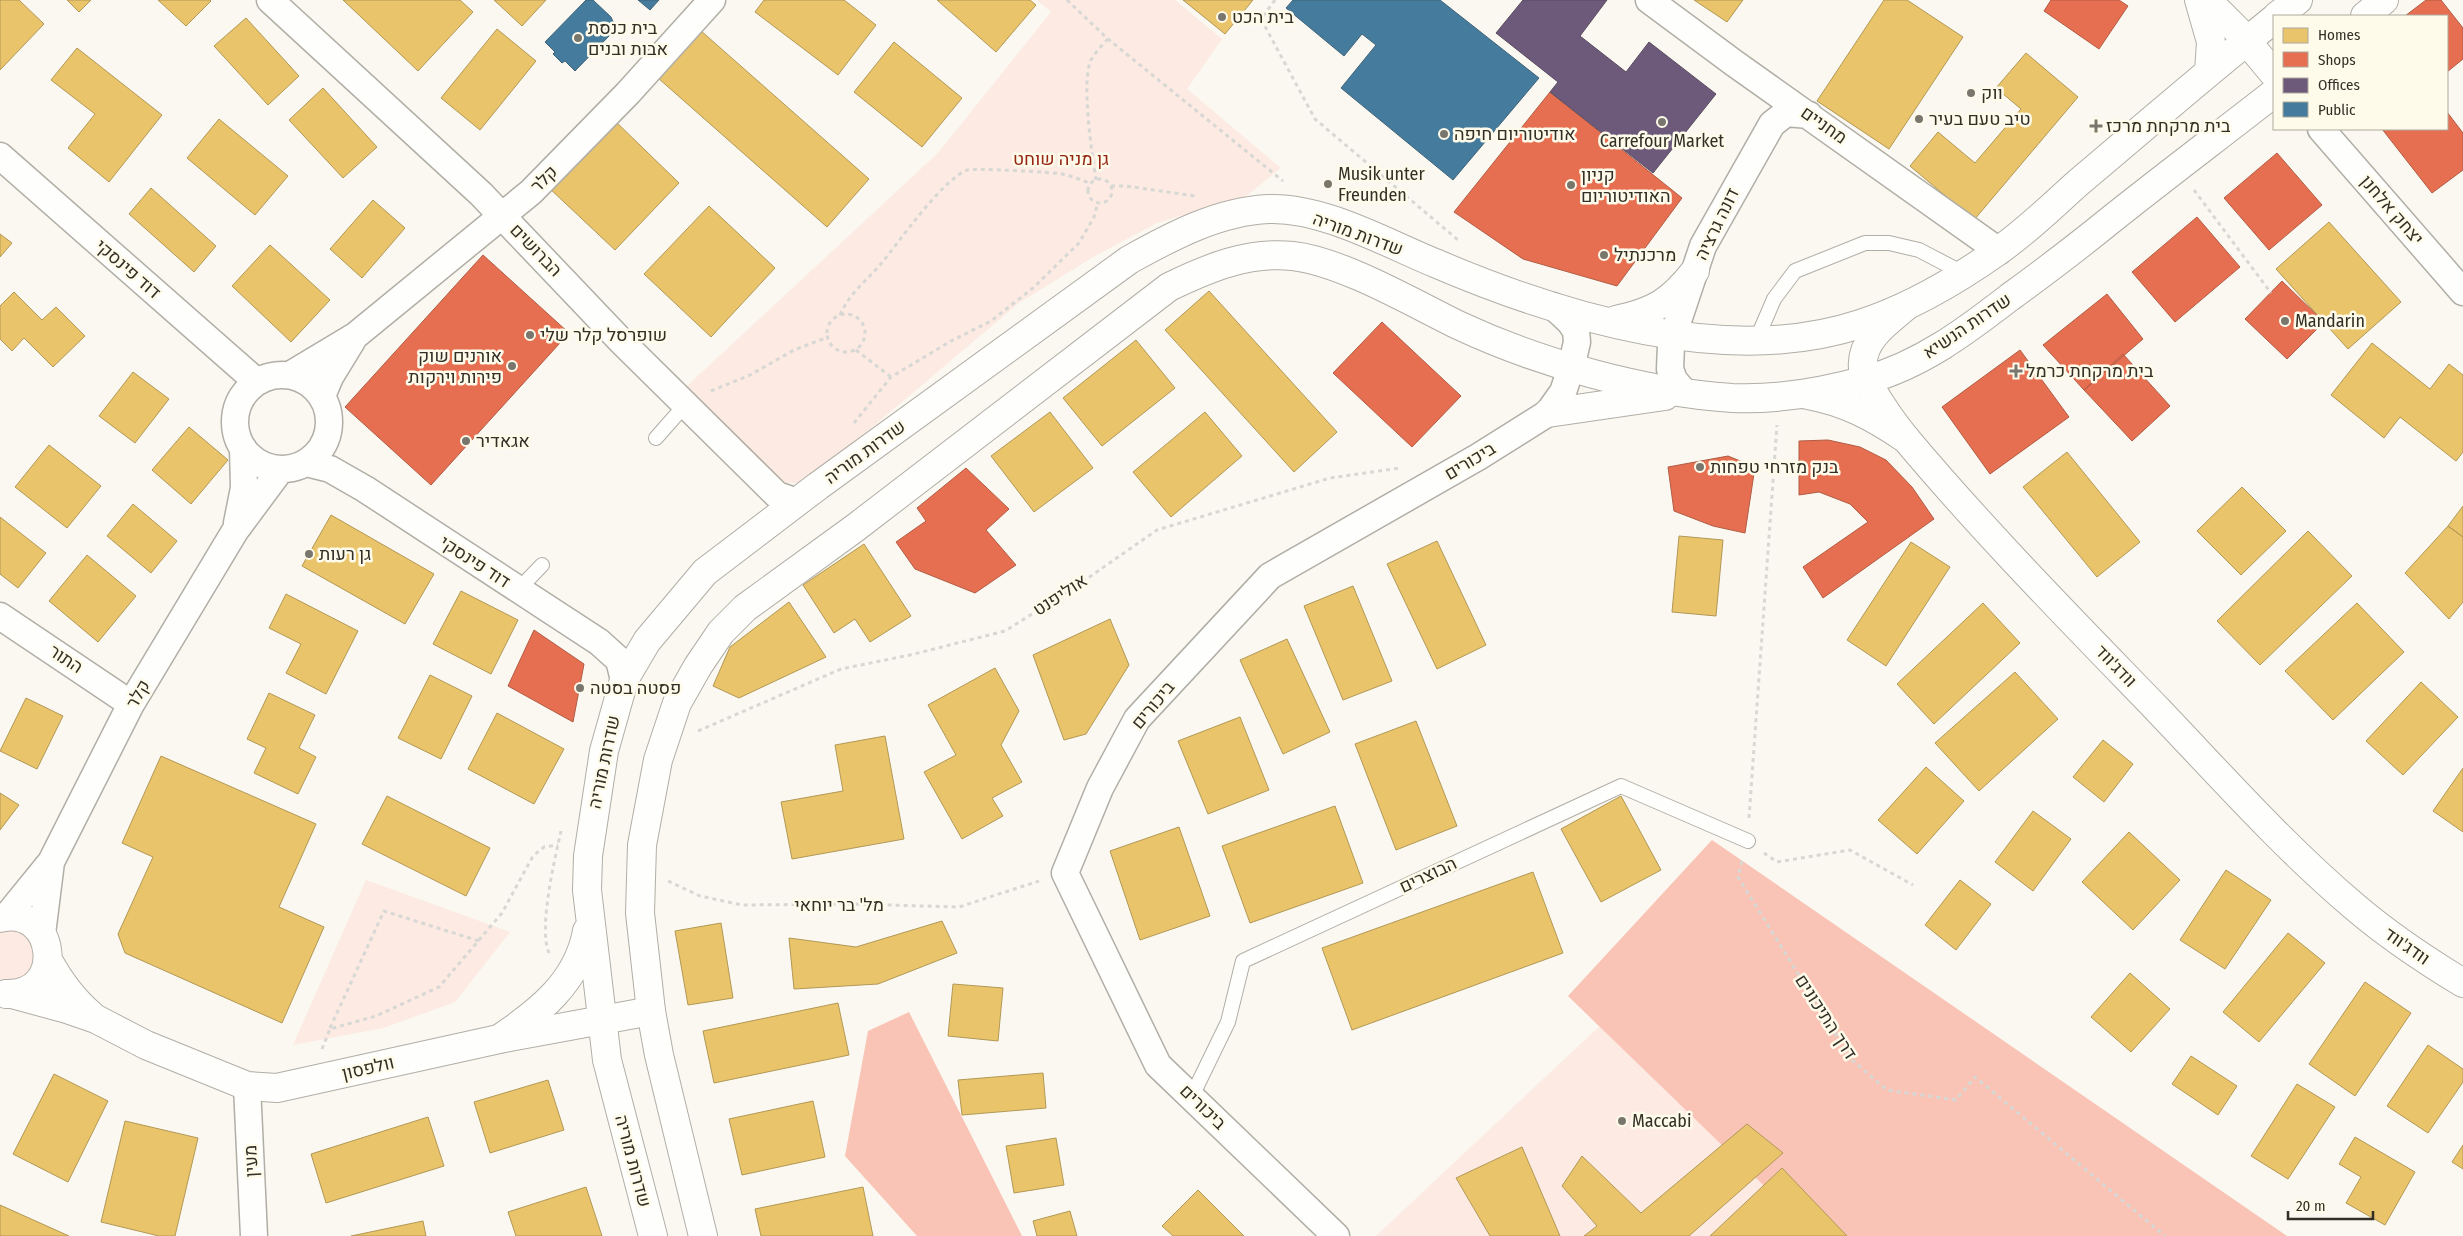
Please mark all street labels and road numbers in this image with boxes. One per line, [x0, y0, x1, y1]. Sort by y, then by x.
street label: מחניים [1797, 101, 1851, 149]
street label: קלר [526, 161, 562, 197]
street label: יצחק אלחנן [2356, 171, 2428, 249]
street label: דונה גרציה [1690, 184, 1744, 264]
street label: שדרות מוריה [1310, 207, 1406, 261]
street label: הברושים [505, 219, 567, 281]
street label: דוד פינסקי [91, 235, 165, 303]
street label: שדרות הנשיא [1919, 288, 2015, 364]
street label: שדרות מוריה [820, 415, 910, 489]
street label: ביכורים [1441, 437, 1500, 485]
street label: דוד פינסקי [436, 531, 514, 593]
street label: אוליפנט [1029, 569, 1091, 621]
street label: התור [45, 640, 87, 678]
street label: וודג'ווד [2091, 640, 2141, 692]
street label: קלר [121, 676, 155, 712]
street label: ביכורים [1127, 676, 1180, 733]
street label: שדרות מוריה [583, 713, 625, 811]
street label: הבוצרים [1396, 852, 1460, 898]
street label: מל' בר יוחאי [794, 894, 884, 916]
street label: וודג'ווד [2380, 922, 2434, 970]
street label: דרך התיכונים [1790, 970, 1862, 1064]
street label: וולפסון [340, 1051, 396, 1085]
street label: ביכורים [1175, 1080, 1231, 1135]
street label: שדרות מוריה [610, 1112, 656, 1210]
street label: מעין [239, 1144, 263, 1178]

